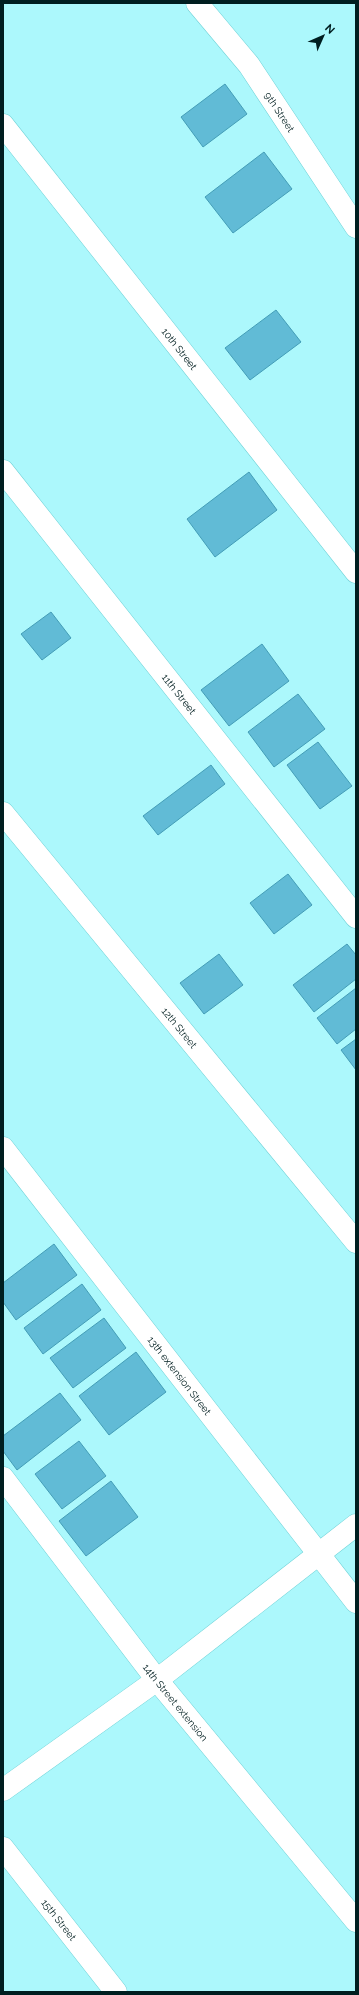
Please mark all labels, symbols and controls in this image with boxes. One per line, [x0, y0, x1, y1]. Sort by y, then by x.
north arrow [303, 16, 343, 56]
text: N [322, 22, 337, 37]
street label: 9th Street [263, 90, 297, 134]
street label: 10th Street [160, 326, 200, 372]
street label: 11th Street [160, 671, 199, 716]
street label: 12th Street [160, 1005, 200, 1051]
street label: 13th extension Street [146, 1334, 214, 1417]
street label: 14th Street extension [141, 1661, 210, 1743]
street label: 15th Street [40, 1897, 79, 1943]

